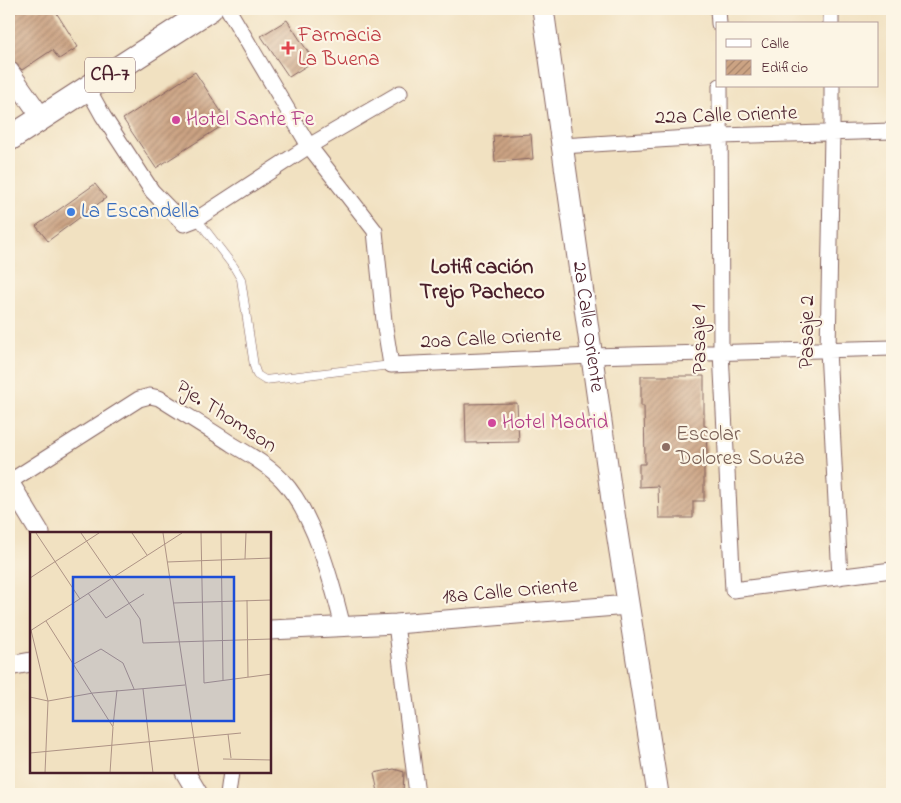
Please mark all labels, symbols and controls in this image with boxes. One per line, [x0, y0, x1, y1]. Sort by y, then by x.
place label: Farmacia La Buena [297, 21, 382, 75]
legend [716, 22, 878, 88]
text: Calle [761, 33, 789, 55]
marker: Farmacia La Buena [282, 42, 294, 54]
text: Edificio [761, 57, 808, 79]
road number: CA-7 [85, 58, 135, 92]
street label: 22a Calle Oriente [654, 99, 798, 133]
place label: Hotel Sante Fe [186, 105, 315, 135]
marker: Hotel Sante Fe [170, 114, 182, 126]
place label: La Escandella [81, 197, 199, 227]
marker: La Escandella [65, 206, 77, 218]
district label: Lotificación Trejo Pacheco [419, 252, 545, 309]
street label: 2a Calle Oriente [564, 259, 612, 395]
street label: Pasaje 2 [793, 295, 823, 369]
street label: Pasaje 1 [684, 304, 716, 374]
street label: 20a Calle Oriente [420, 320, 563, 358]
street label: Pje. Thomson [170, 373, 282, 461]
place label: Hotel Madrid [502, 408, 609, 438]
marker: Hotel Madrid [486, 417, 498, 429]
place label: Escolar Dolores Souza [675, 420, 805, 474]
marker: Escolar Dolores Souza [660, 441, 672, 453]
inset map [30, 532, 271, 773]
street label: 18a Calle Oriente [441, 571, 580, 613]

